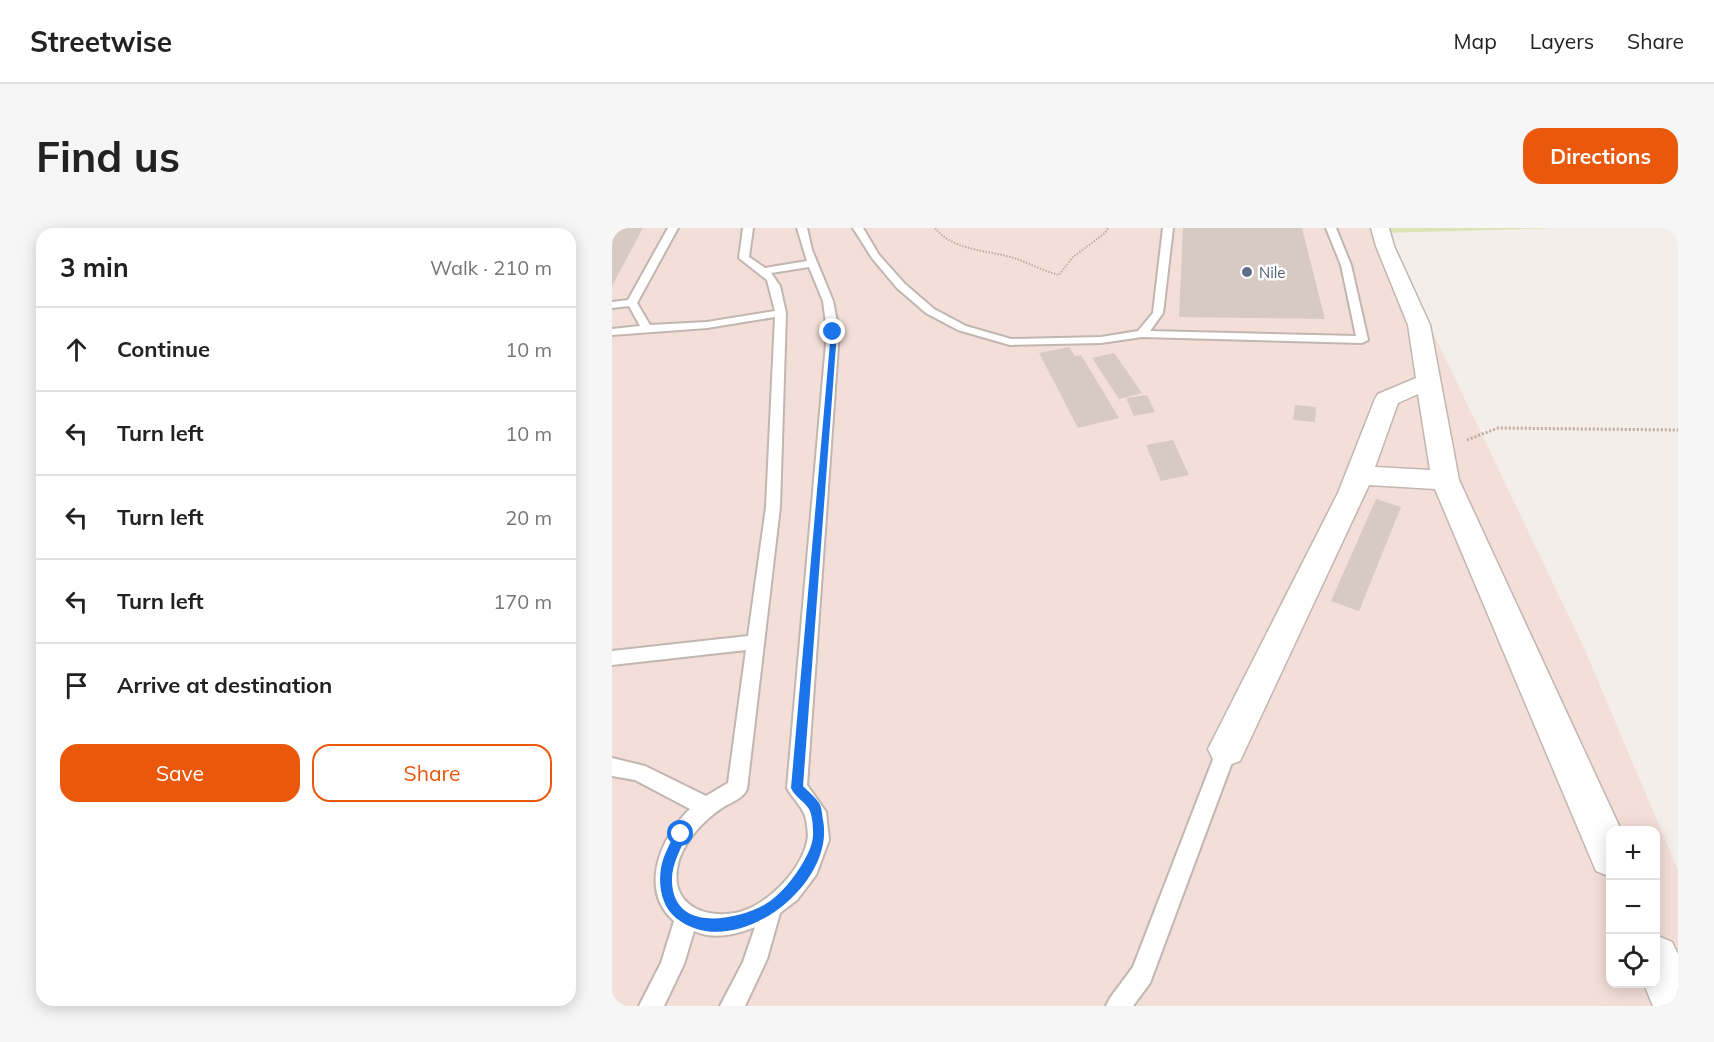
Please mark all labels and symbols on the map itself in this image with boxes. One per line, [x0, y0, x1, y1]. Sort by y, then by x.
place label: Nile [1259, 263, 1286, 282]
marker: Nile [1240, 265, 1254, 279]
route end [819, 318, 845, 344]
route start [667, 820, 693, 846]

